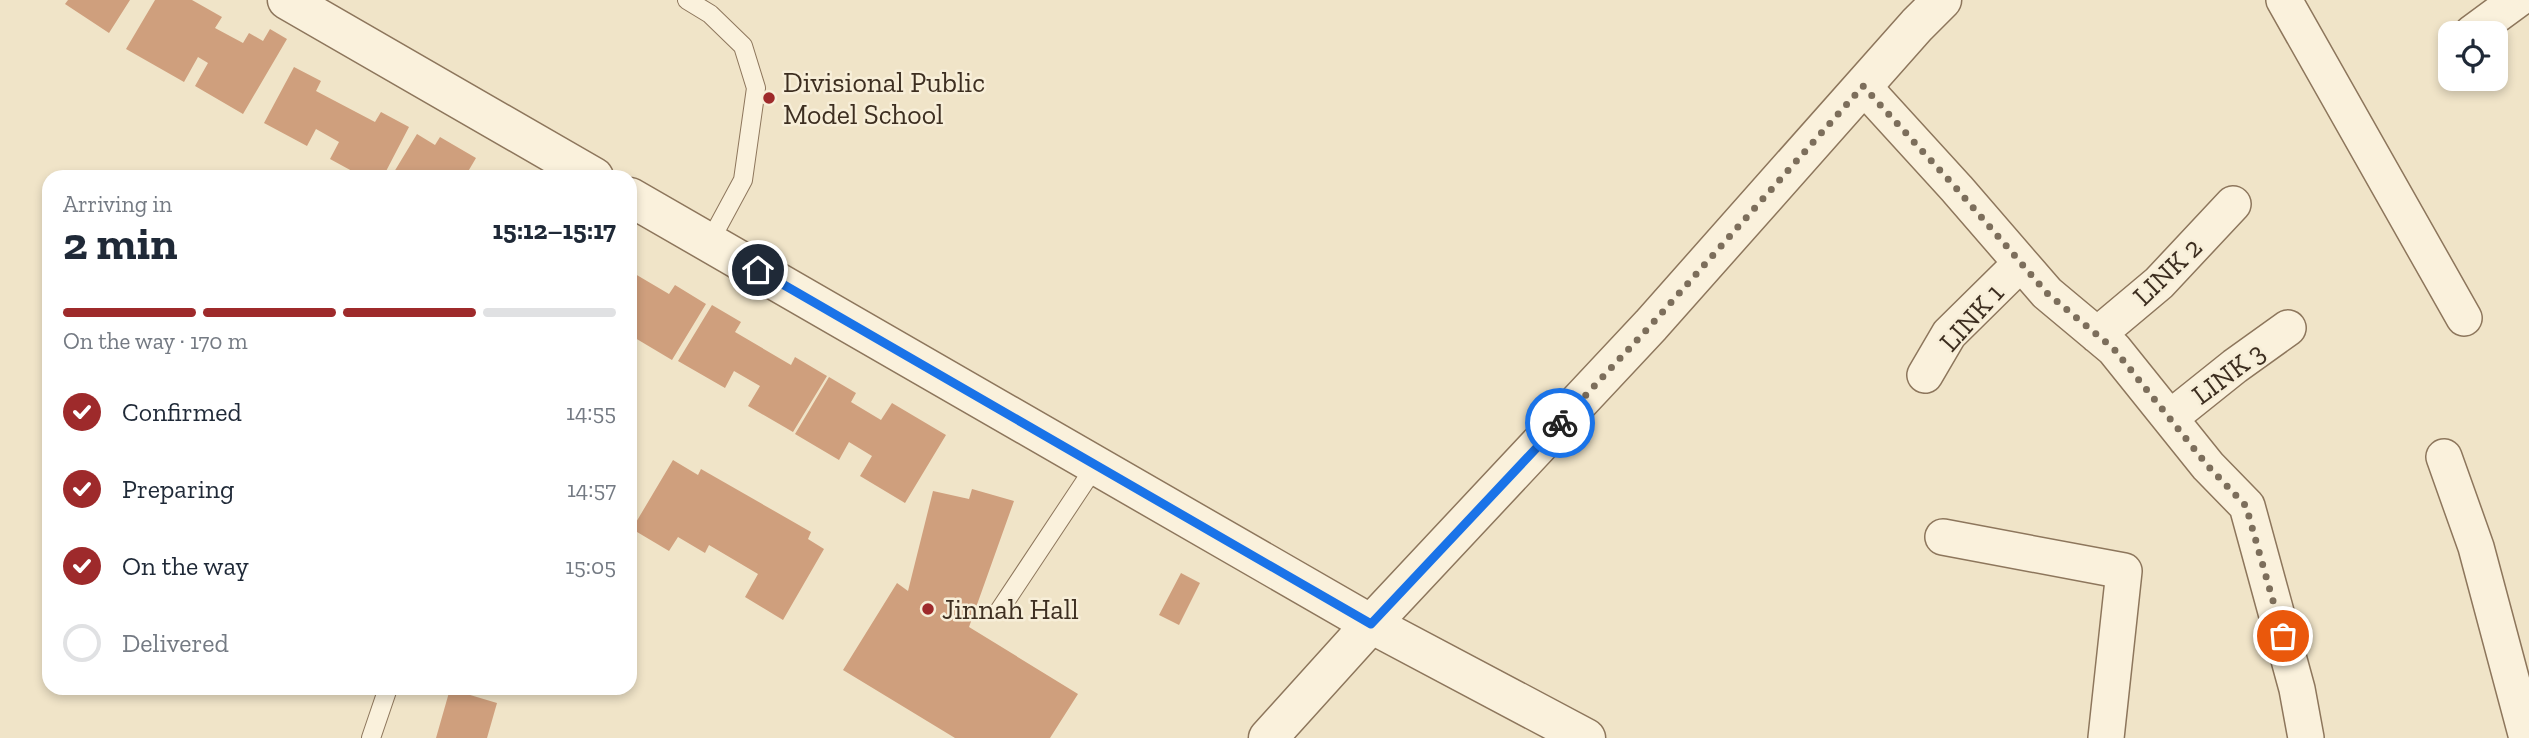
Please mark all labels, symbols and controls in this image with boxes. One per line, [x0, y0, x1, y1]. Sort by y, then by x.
map controls [2438, 21, 2508, 91]
button: locate [2438, 21, 2508, 91]
place label: Divisional Public Model School [783, 66, 985, 131]
marker: Divisional Public Model School [761, 90, 777, 106]
text: Arriving in [63, 190, 172, 218]
text: 15:12–15:17 [493, 214, 616, 246]
text: 2 min [63, 216, 178, 271]
street label: LINK 2 [2126, 231, 2209, 312]
pin [728, 240, 788, 300]
icon: home [739, 251, 777, 289]
street label: LINK 1 [1932, 277, 2010, 358]
text: On the way · 170 m [63, 327, 248, 355]
street label: LINK 3 [2185, 335, 2271, 411]
courier [1525, 388, 1595, 458]
icon: check [63, 393, 101, 431]
text: Confirmed [122, 396, 242, 428]
text: 14:55 [566, 398, 616, 426]
icon: bike [1541, 404, 1579, 442]
icon: check [63, 470, 101, 508]
text: Preparing [122, 473, 234, 505]
text: 14:57 [567, 475, 616, 503]
icon: check [63, 547, 101, 585]
text: On the way [122, 550, 249, 582]
text: 15:05 [565, 552, 616, 580]
place label: Jinnah Hall [942, 593, 1079, 626]
marker: Jinnah Hall [920, 601, 936, 617]
pin [2253, 606, 2313, 666]
icon: bag [2264, 617, 2302, 655]
text: Delivered [122, 627, 229, 659]

